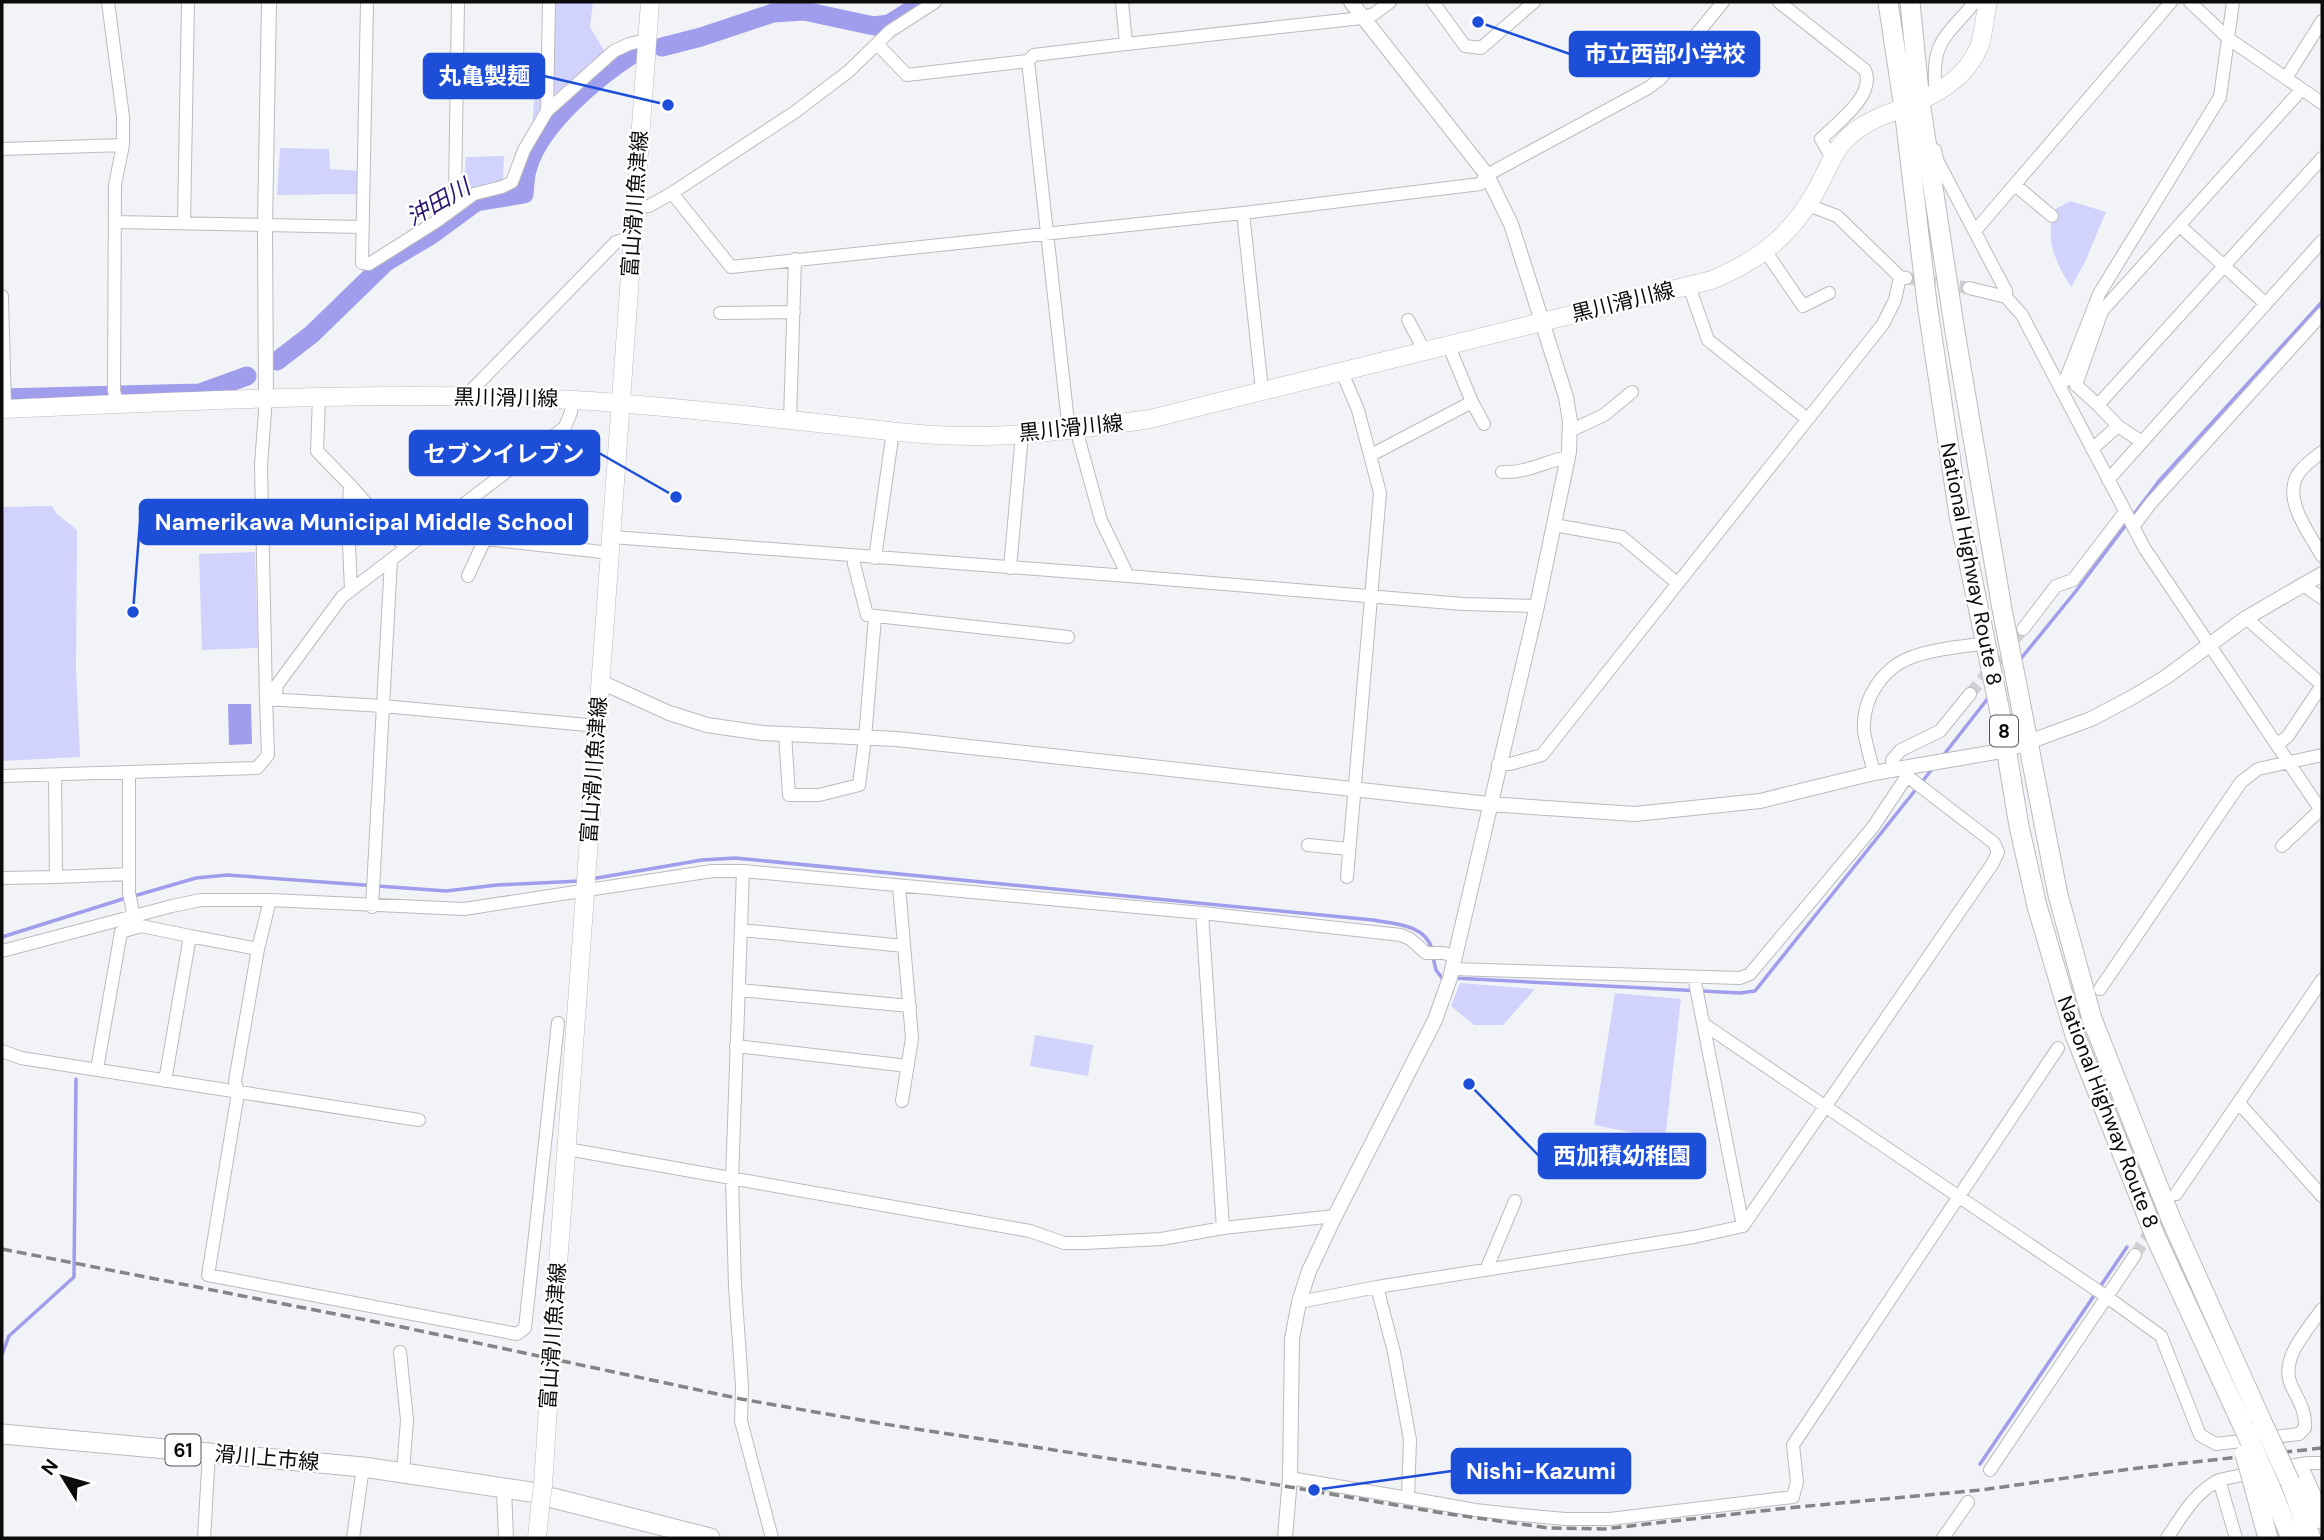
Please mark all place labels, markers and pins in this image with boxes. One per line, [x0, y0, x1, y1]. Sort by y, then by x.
callout: 市立西部小学校 [1570, 32, 1759, 76]
callout: 丸亀製麺 [424, 54, 544, 98]
callout: セブンイレブン [410, 431, 599, 475]
callout: Namerikawa Municipal Middle School [140, 500, 587, 544]
callout: 西加積幼稚園 [1539, 1134, 1705, 1178]
callout: Nishi-Kazumi [1452, 1449, 1630, 1493]

